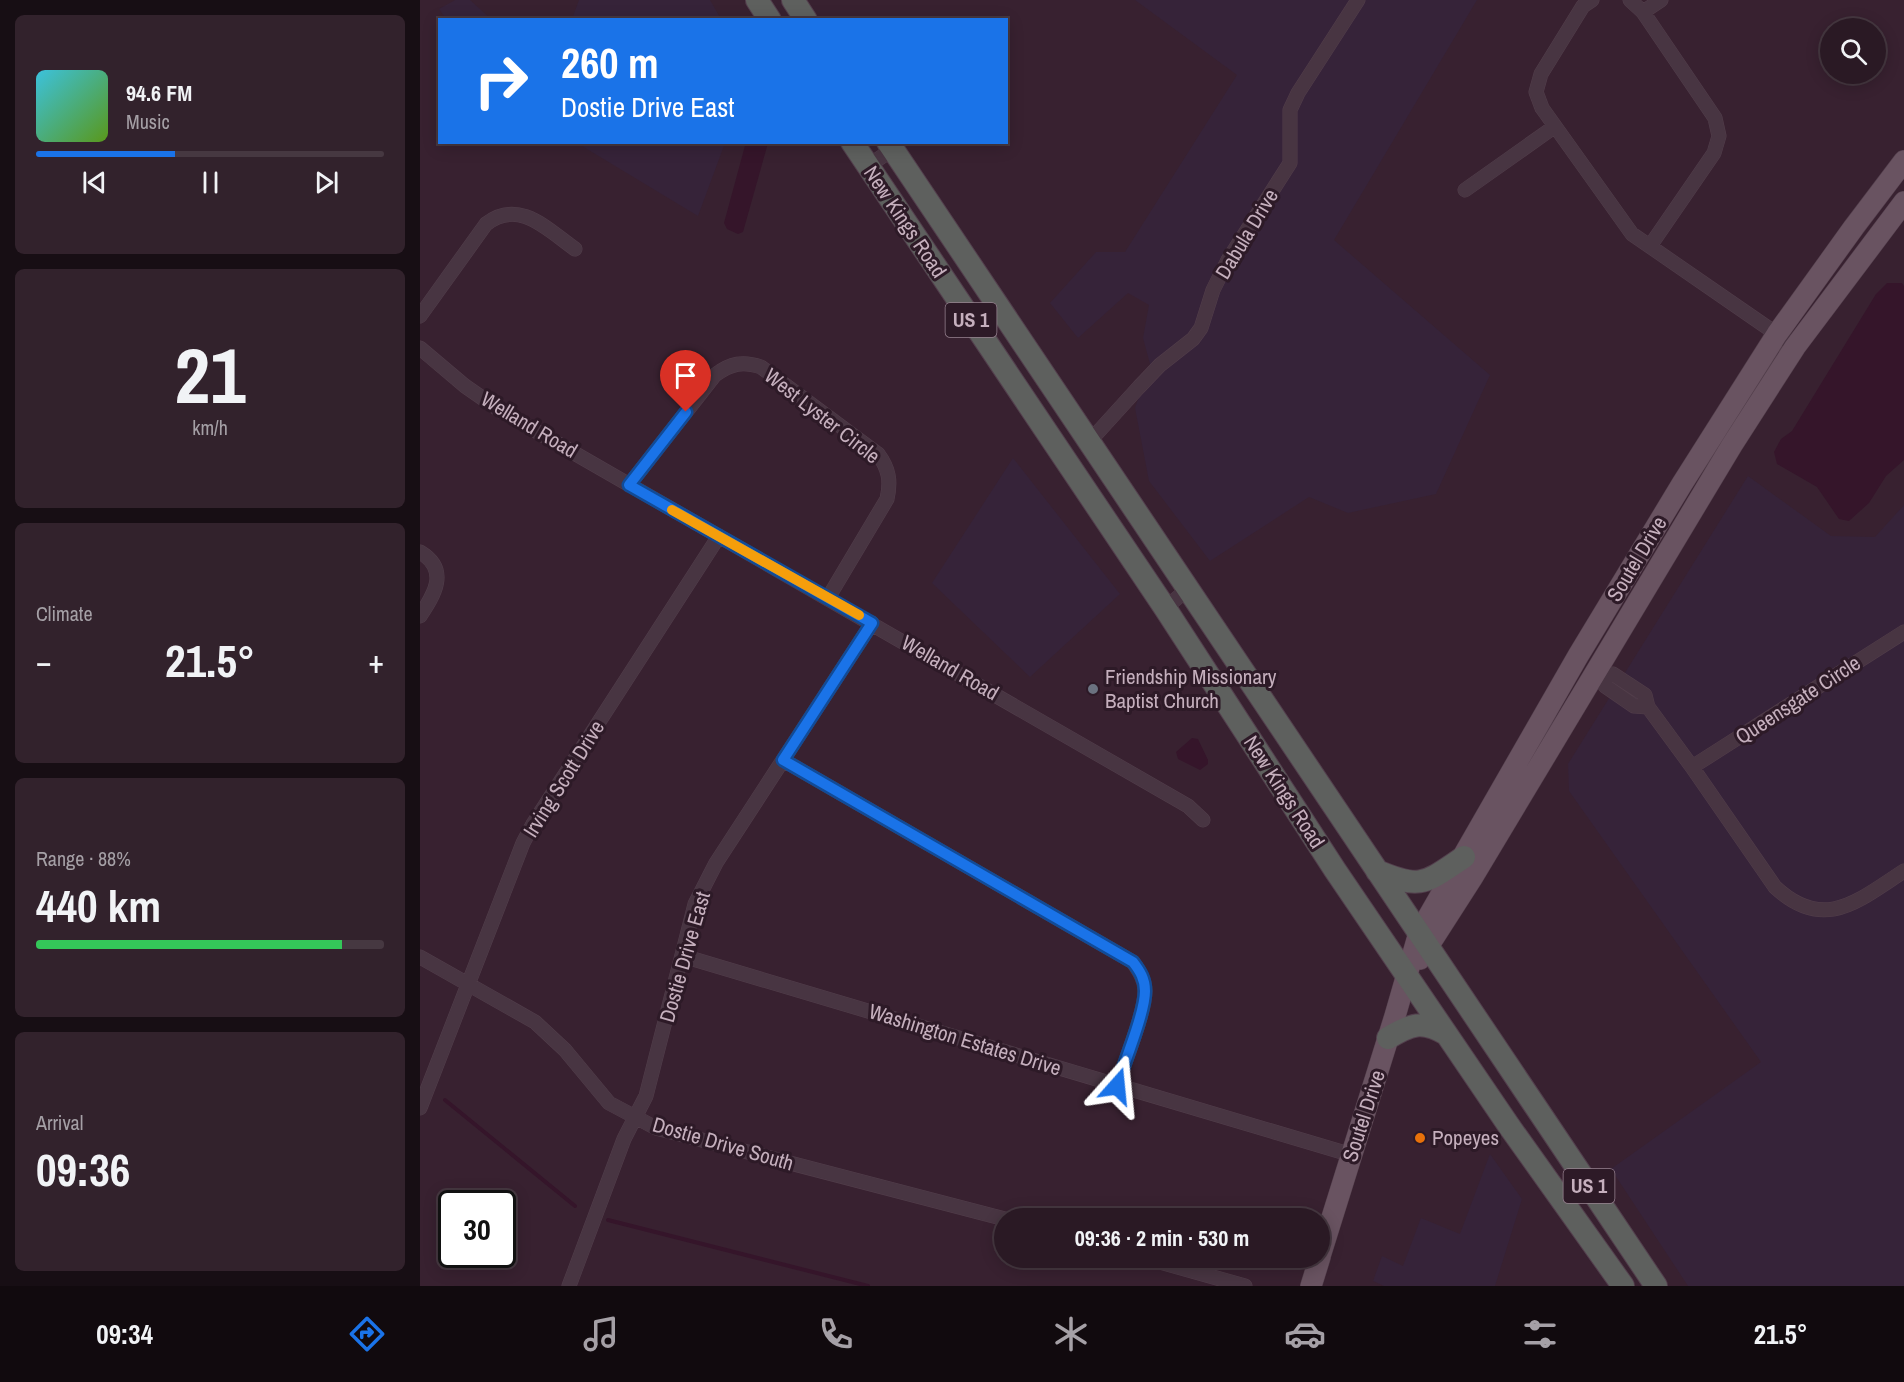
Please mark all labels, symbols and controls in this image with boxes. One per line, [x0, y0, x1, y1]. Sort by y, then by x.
map controls [1820, 18, 1886, 84]
button: search [1820, 18, 1886, 84]
text: 260 m [561, 35, 659, 91]
icon: right [462, 42, 540, 120]
text: 94.6 FM [126, 78, 192, 108]
text: Dostie Drive East [561, 89, 735, 125]
text: Music [126, 108, 170, 135]
street label: New Kings Road [857, 160, 954, 283]
icon: previous [78, 166, 111, 199]
icon: pause [194, 166, 227, 199]
icon: next [310, 166, 343, 199]
street label: Dabula Drive [1208, 183, 1285, 284]
road number: US 1 [946, 303, 996, 337]
text: 21 [174, 322, 246, 427]
pin [660, 350, 711, 412]
icon: arrive [669, 359, 702, 392]
street label: West Lyster Circle [758, 361, 886, 470]
street label: Welland Road [476, 384, 583, 465]
text: km/h [192, 414, 228, 441]
street label: Soutel Drive [1600, 511, 1673, 607]
text: Climate [36, 600, 93, 627]
street label: Welland Road [896, 628, 1004, 707]
text: 21.5° [165, 630, 255, 691]
text: − [36, 639, 52, 683]
text: + [368, 639, 384, 683]
street label: Queensgate Circle [1730, 648, 1866, 751]
place label: Friendship Missionary Baptist Church [1105, 662, 1277, 715]
marker: Friendship Missionary Baptist Church [1086, 682, 1100, 696]
street label: Irving Scott Drive [516, 715, 611, 843]
street label: New Kings Road [1237, 730, 1332, 854]
text: Range · 88% [36, 845, 131, 872]
text: 440 km [36, 875, 161, 936]
street label: Dostie Drive East [652, 888, 717, 1026]
street label: Washington Estates Drive [866, 997, 1065, 1083]
position arrow [1085, 1054, 1149, 1118]
street label: Soutel Drive [1335, 1066, 1392, 1165]
text: Arrival [36, 1109, 83, 1136]
street label: Dostie Drive South [649, 1110, 797, 1178]
place label: Popeyes [1432, 1123, 1499, 1152]
marker: Popeyes [1413, 1131, 1427, 1145]
text: 09:36 [36, 1139, 130, 1200]
road number: US 1 [1564, 1169, 1614, 1203]
speed limit sign: 30 [438, 1190, 516, 1268]
text: 09:36 · 2 min · 530 m [1075, 1223, 1249, 1253]
icon: directions [346, 1313, 388, 1355]
icon: music [580, 1313, 622, 1355]
icon: phone [815, 1313, 857, 1355]
icon: climate [1050, 1313, 1092, 1355]
icon: car [1284, 1313, 1326, 1355]
icon: filters [1519, 1313, 1561, 1355]
text: 09:34 [96, 1316, 153, 1352]
text: 21.5° [1754, 1316, 1808, 1352]

